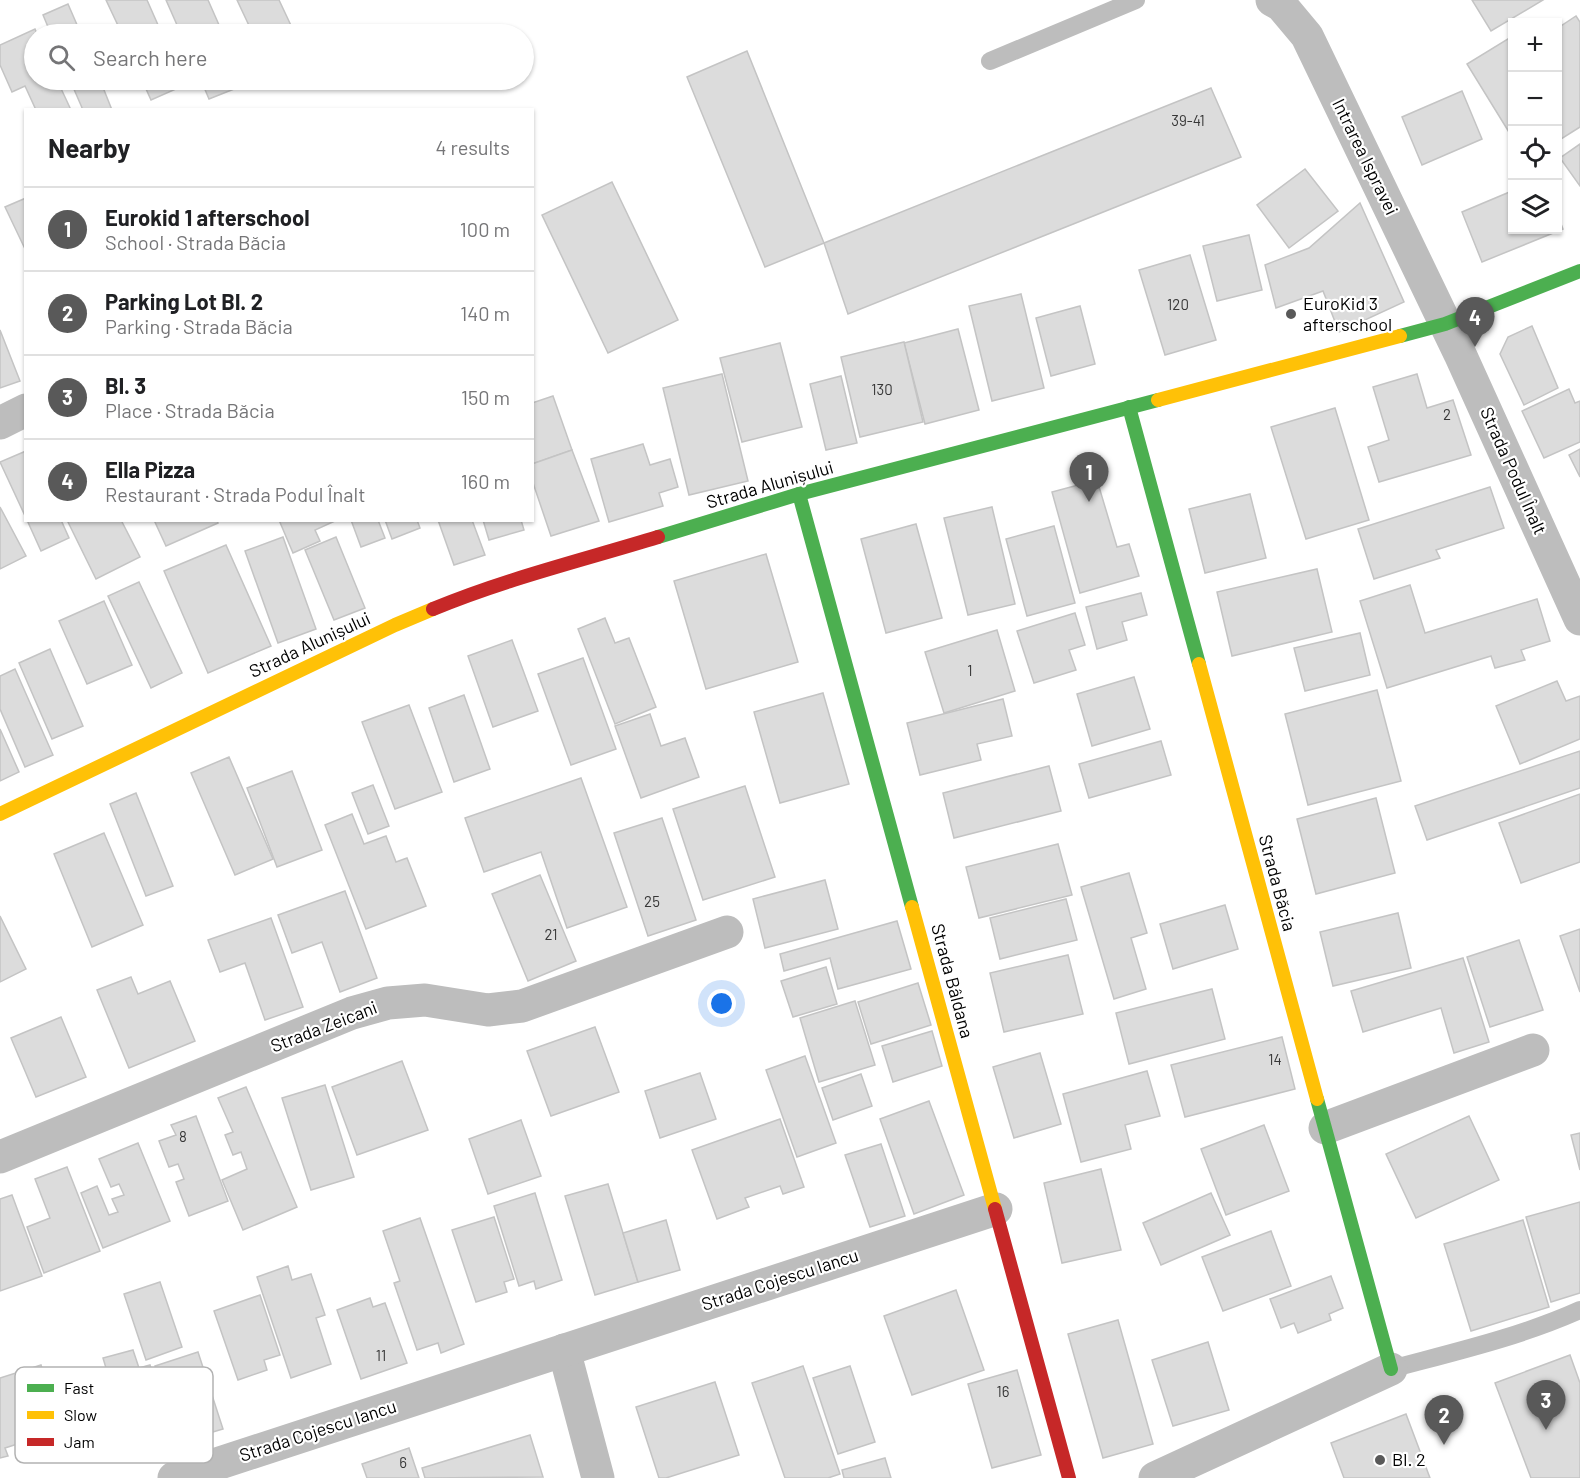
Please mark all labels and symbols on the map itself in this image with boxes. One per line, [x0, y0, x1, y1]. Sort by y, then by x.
street label: Intrarea Ispravei [1328, 95, 1404, 218]
house number: 39-41 [1171, 111, 1205, 129]
place label: EuroKid 3 afterschool [1303, 292, 1392, 335]
house number: 120 [1167, 295, 1189, 313]
pin: 4 [1456, 298, 1494, 347]
marker: EuroKid 3 afterschool [1284, 307, 1298, 321]
house number: 130 [871, 380, 893, 398]
street label: Strada Podul Înalt [1476, 404, 1552, 538]
house number: 2 [1443, 405, 1451, 423]
pin: 1 [1070, 452, 1108, 502]
street label: Strada Alunișului [704, 455, 836, 513]
street label: Strada Alunișului [245, 606, 374, 682]
house number: 1 [967, 661, 973, 679]
street label: Strada Băcia [1255, 832, 1301, 933]
house number: 25 [644, 892, 660, 910]
street label: Strada Bâldana [927, 921, 979, 1040]
house number: 21 [544, 925, 558, 943]
your location [707, 989, 736, 1018]
street label: Strada Zeicani [267, 996, 380, 1056]
house number: 14 [1268, 1050, 1282, 1068]
house number: 8 [179, 1127, 187, 1145]
street label: Strada Cojescu Iancu [698, 1243, 861, 1315]
house number: 11 [376, 1346, 386, 1364]
legend [15, 1367, 213, 1463]
text: Fast [64, 1378, 94, 1397]
pin: 3 [1526, 1380, 1566, 1430]
house number: 16 [997, 1382, 1009, 1400]
street label: Strada Cojescu Iancu [236, 1394, 399, 1466]
pin: 2 [1424, 1396, 1464, 1445]
text: Slow [64, 1405, 97, 1424]
text: Jam [64, 1432, 95, 1451]
place label: Bl. 2 [1392, 1448, 1426, 1470]
house number: 6 [399, 1453, 407, 1471]
marker: Bl. 2 [1373, 1453, 1387, 1467]

